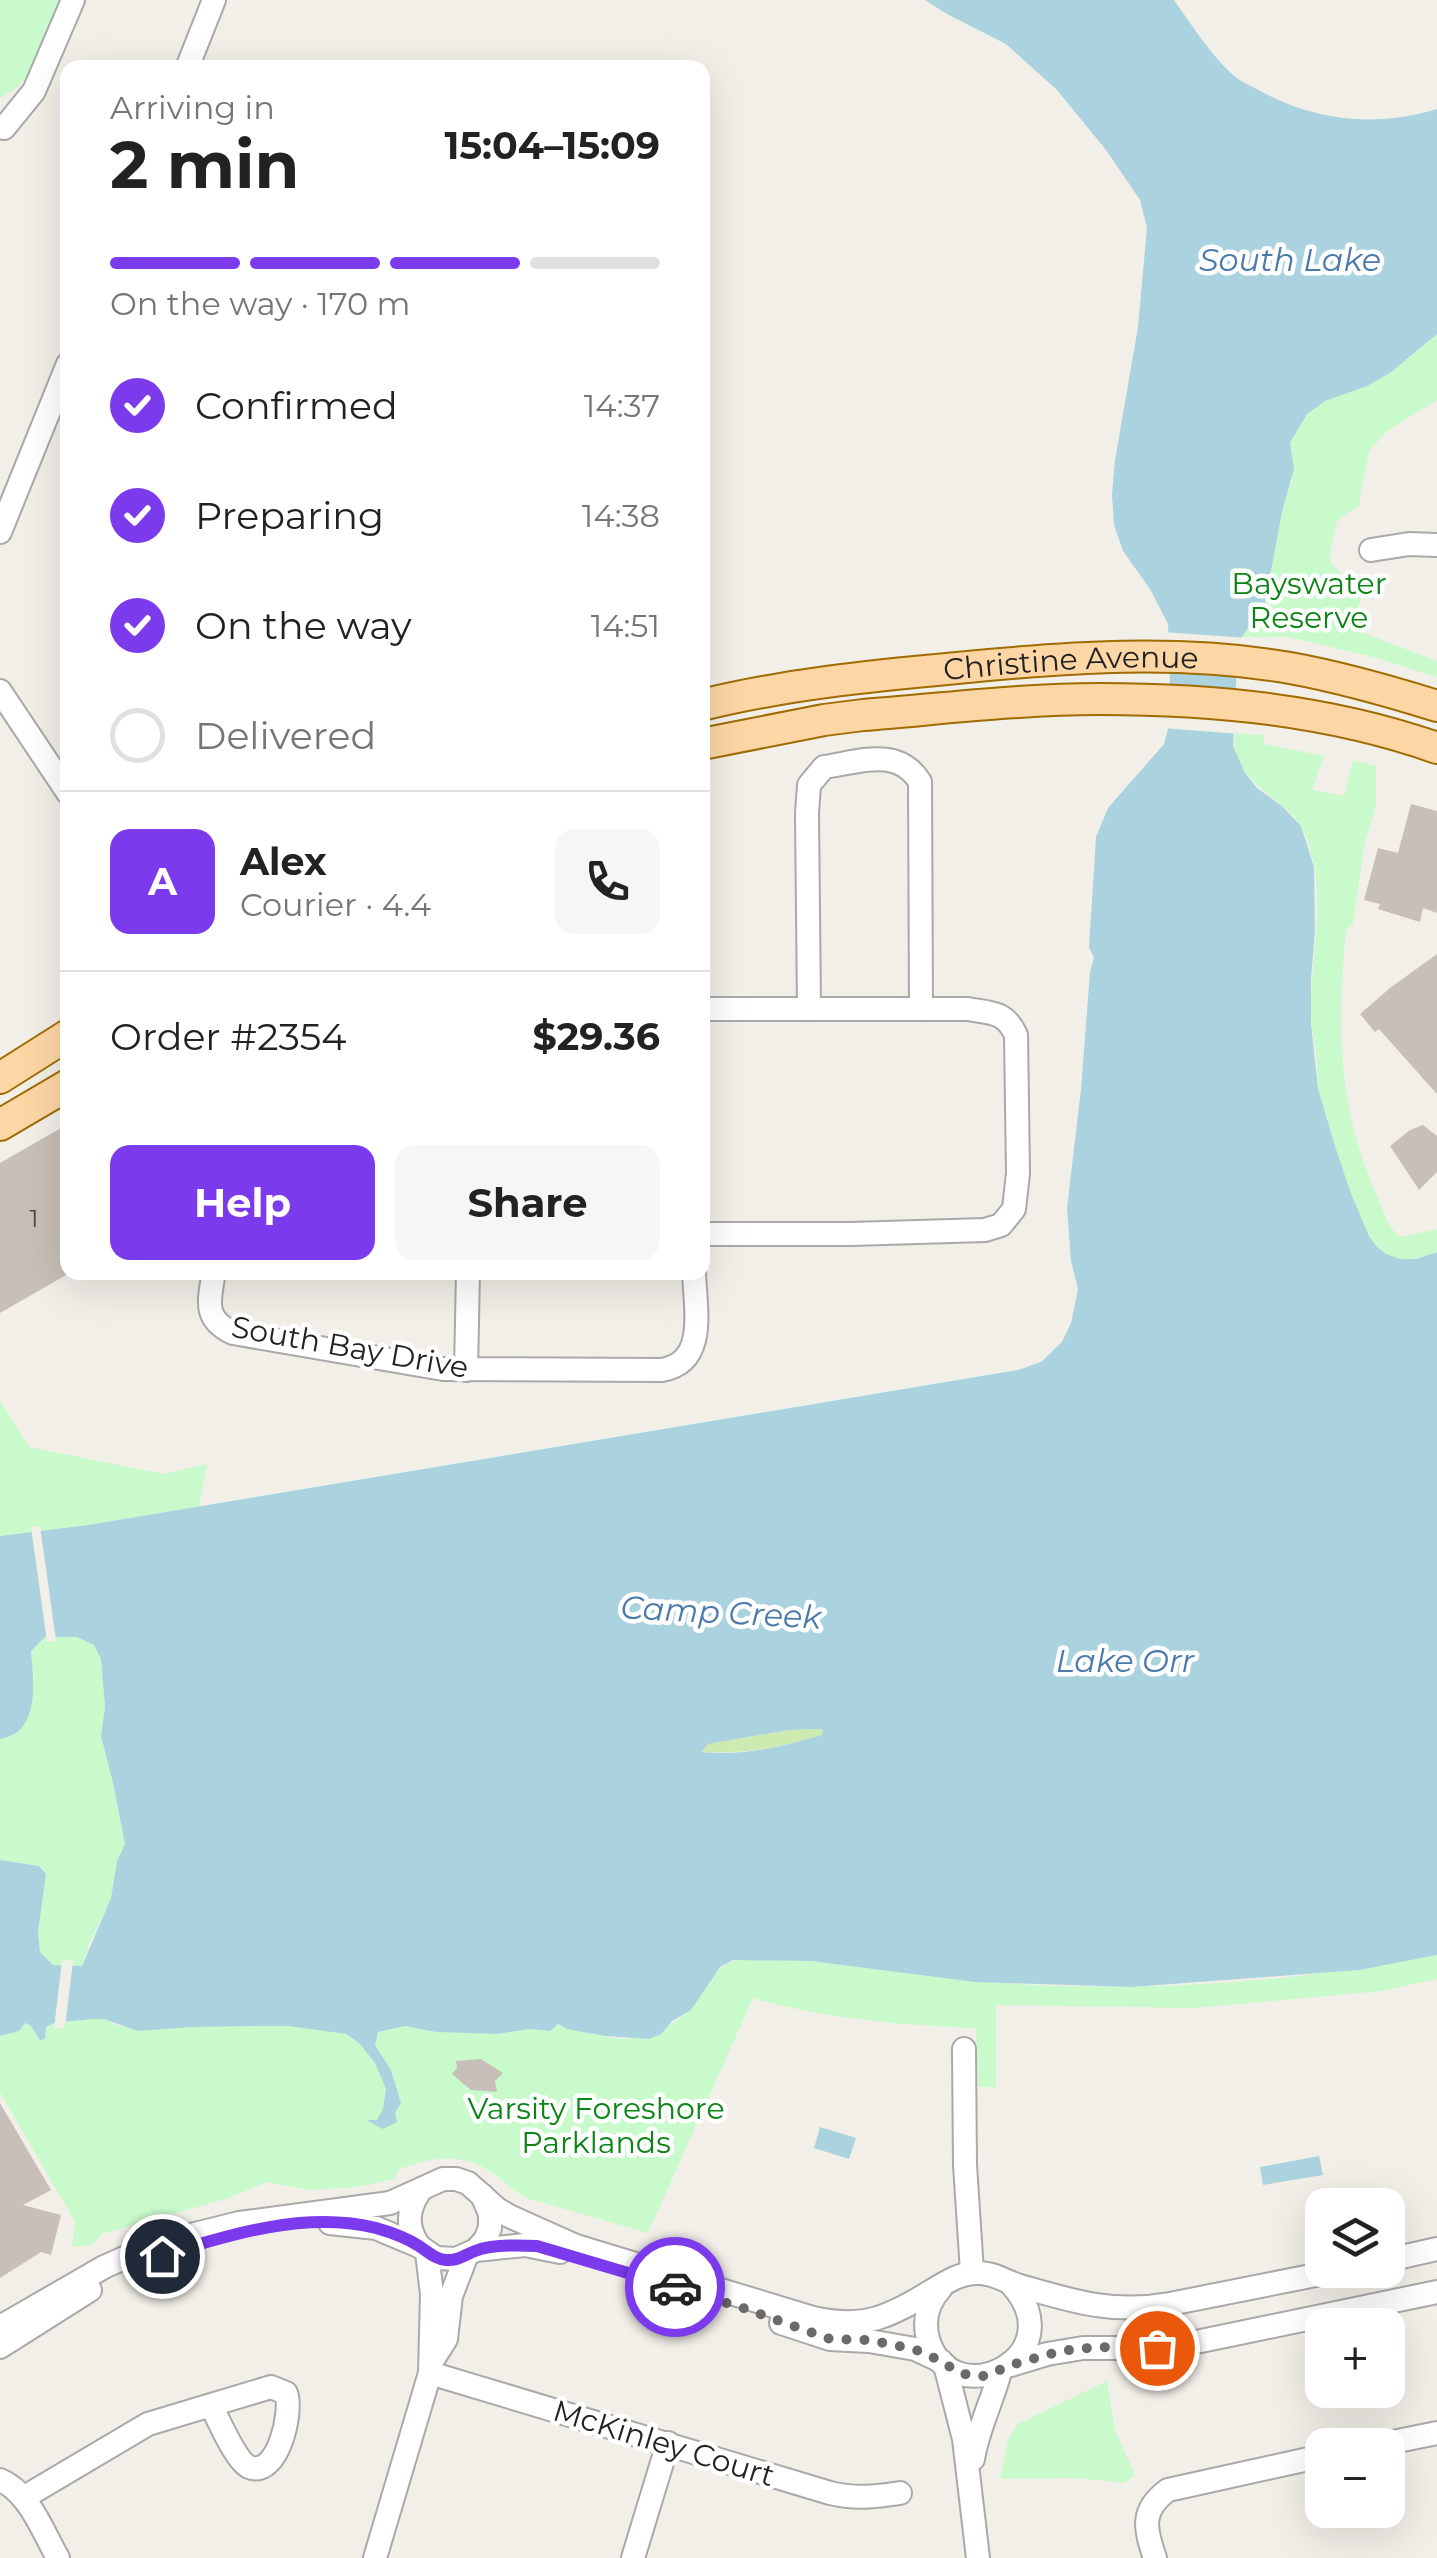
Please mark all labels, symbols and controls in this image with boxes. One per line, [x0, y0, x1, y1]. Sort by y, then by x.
text: Arriving in [110, 88, 275, 127]
text: 15:04–15:09 [445, 122, 660, 169]
text: 2 min [110, 125, 299, 204]
water label: South Lake [1199, 240, 1381, 279]
text: On the way · 170 m [110, 284, 410, 323]
icon: check [110, 378, 165, 433]
text: Confirmed [195, 382, 398, 429]
text: 14:37 [584, 386, 660, 425]
icon: check [110, 488, 165, 543]
text: Preparing [195, 492, 384, 539]
text: 14:38 [582, 496, 660, 535]
park label: Bayswater Reserve [1231, 565, 1387, 636]
icon: check [110, 598, 165, 653]
text: On the way [195, 602, 412, 649]
text: 14:51 [591, 606, 660, 645]
street label: Christine Avenue [941, 638, 1199, 688]
text: Delivered [195, 712, 376, 759]
button: phone [555, 829, 660, 934]
text: Alex [240, 838, 327, 885]
text: A [148, 858, 177, 905]
text: Courier · 4.4 [240, 885, 431, 924]
text: Order #2354 [110, 1013, 346, 1060]
text: $29.36 [533, 1013, 660, 1060]
button: Help [110, 1145, 375, 1260]
button: Share [395, 1145, 660, 1260]
house number: 1 [29, 1203, 39, 1233]
street label: South Bay Drive [229, 1308, 471, 1386]
water label: Camp Creek [620, 1587, 824, 1637]
water label: Lake Orr [1056, 1641, 1195, 1680]
park label: Varsity Foreshore Parklands [467, 2090, 725, 2161]
map controls [1305, 2188, 1405, 2528]
button: layers [1305, 2188, 1405, 2288]
pin [120, 2214, 205, 2299]
icon: home [135, 2229, 190, 2284]
courier [625, 2237, 725, 2337]
icon: car [648, 2260, 703, 2315]
pin [1115, 2306, 1200, 2391]
button: + [1305, 2308, 1405, 2408]
icon: bag [1130, 2321, 1185, 2376]
street label: McKinley Court [549, 2392, 779, 2494]
button: − [1305, 2428, 1405, 2528]

